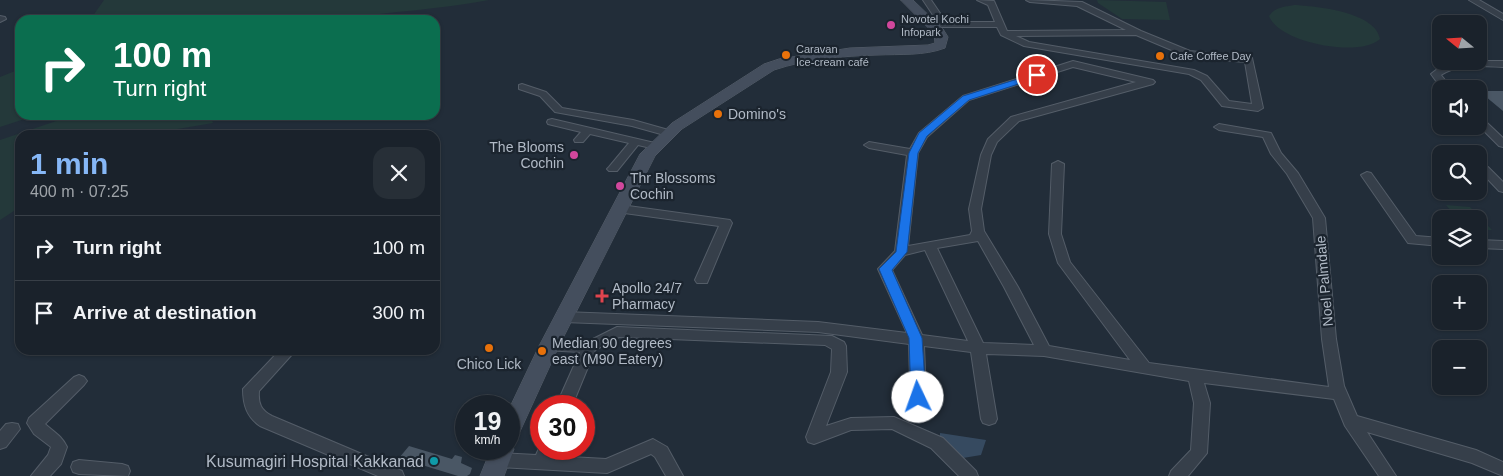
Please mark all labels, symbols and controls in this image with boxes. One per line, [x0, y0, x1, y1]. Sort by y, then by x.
place label: Novotel Kochi Infopark [901, 13, 969, 38]
north arrow [1432, 15, 1488, 70]
map controls [1432, 15, 1487, 395]
marker: Novotel Kochi Infopark [885, 19, 897, 31]
icon: right [30, 35, 95, 100]
text: 100 m [113, 35, 212, 74]
place label: Caravan Ice-cream café [796, 43, 869, 68]
marker: Caravan Ice-cream café [780, 49, 792, 61]
marker: Cafe Coffee Day [1154, 50, 1166, 62]
place label: Cafe Coffee Day [1170, 50, 1252, 62]
pin [1016, 54, 1058, 96]
icon: arrive [1023, 61, 1051, 89]
text: Turn right [113, 76, 206, 101]
button: sound [1432, 80, 1487, 135]
place label: Domino's [728, 106, 786, 122]
marker: Domino's [712, 108, 724, 120]
place label: The Blooms Cochin [489, 139, 564, 171]
button: search [1432, 145, 1487, 200]
text: 1 min [30, 147, 108, 180]
button: close [373, 147, 425, 199]
marker: The Blooms Cochin [568, 149, 580, 161]
place label: Thr Blossoms Cochin [630, 170, 716, 202]
marker: Thr Blossoms Cochin [614, 180, 626, 192]
text: 400 m · 07:25 [30, 183, 129, 200]
button: layers [1432, 210, 1487, 265]
icon: right [30, 234, 58, 262]
street label: Noel Palmdale [1312, 235, 1336, 327]
text: Turn right [73, 237, 161, 258]
text: 100 m [372, 237, 425, 258]
button: + [1432, 275, 1487, 330]
place label: Apollo 24/7 Pharmacy [612, 280, 682, 312]
marker: Apollo 24/7 Pharmacy [596, 290, 608, 302]
icon: arrive [30, 299, 58, 327]
text: Arrive at destination [73, 302, 257, 323]
text: 300 m [372, 302, 425, 323]
place label: Median 90 degrees east (M90 Eatery) [552, 335, 672, 367]
button: − [1432, 340, 1487, 395]
marker: Chico Lick [483, 342, 495, 354]
marker: Median 90 degrees east (M90 Eatery) [536, 345, 548, 357]
place label: Chico Lick [457, 356, 522, 372]
position arrow [891, 370, 943, 422]
speed limit sign: 30 [530, 395, 595, 460]
text: 19 [474, 407, 501, 435]
text: km/h [474, 433, 501, 447]
place label: Kusumagiri Hospital Kakkanad [206, 453, 424, 470]
marker: Kusumagiri Hospital Kakkanad [428, 455, 440, 467]

